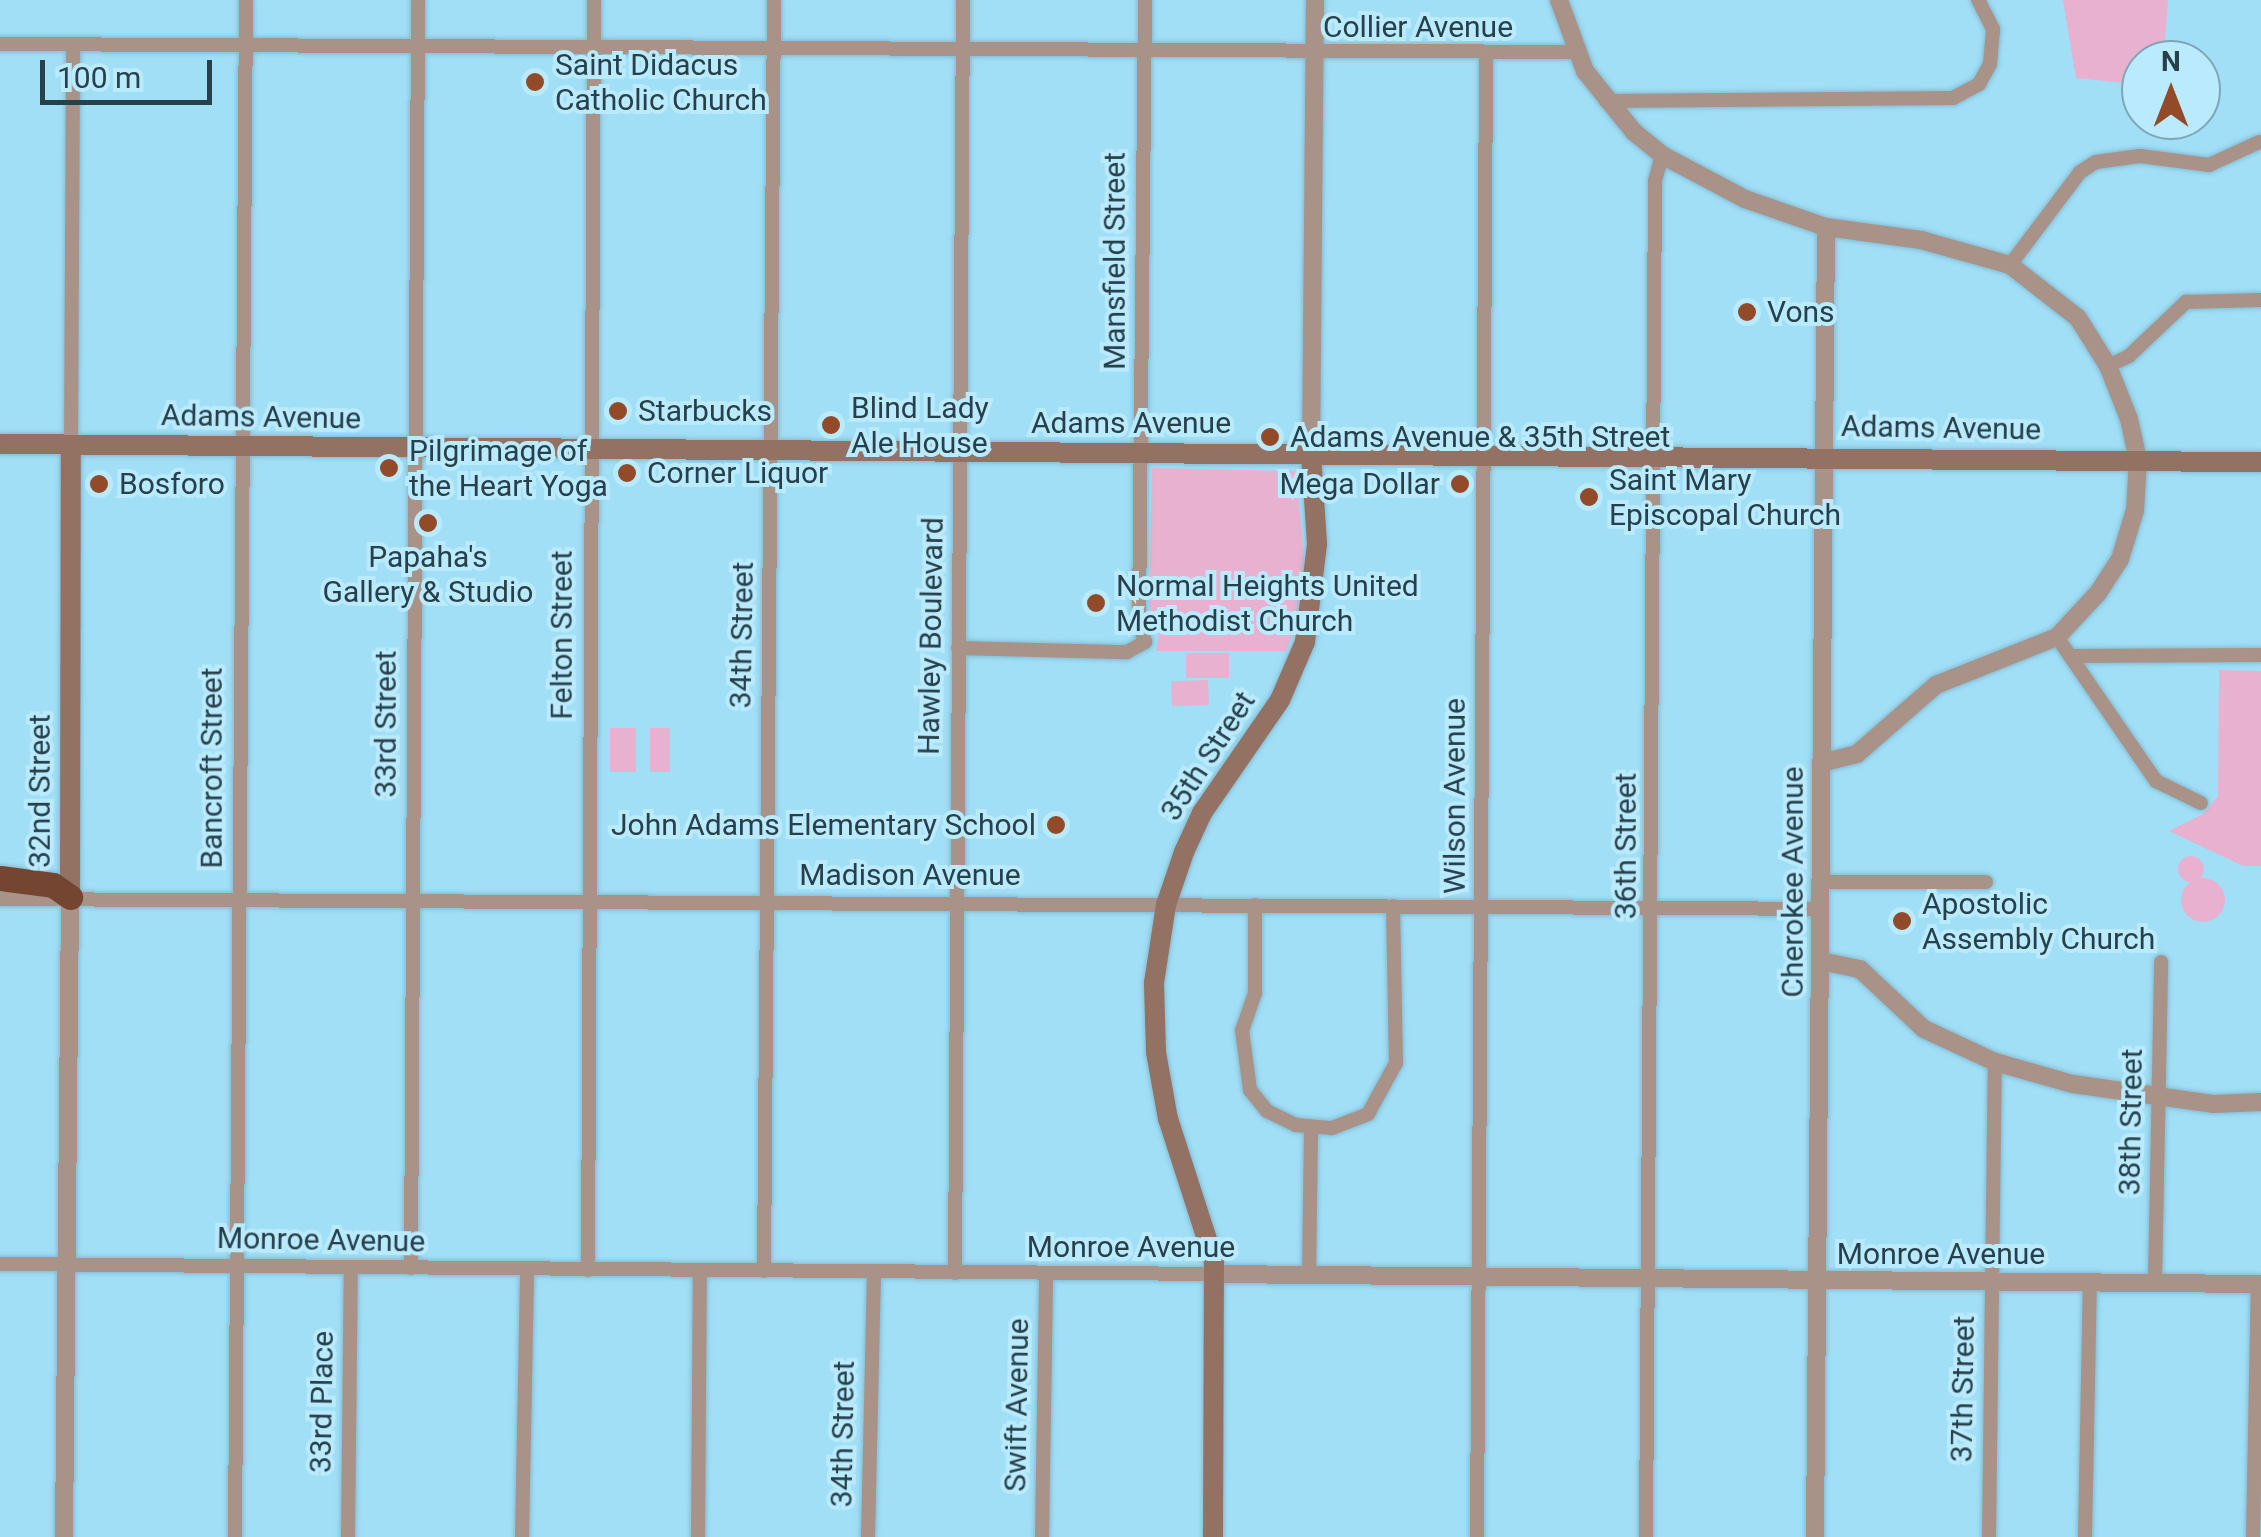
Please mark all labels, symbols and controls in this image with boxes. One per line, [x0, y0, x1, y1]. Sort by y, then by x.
street label: Collier Avenue [1323, 9, 1513, 45]
scale bar [45, 40, 218, 102]
north arrow [2121, 40, 2221, 140]
text: N [2161, 45, 2181, 78]
place label: Saint Didacus Catholic Church [555, 47, 767, 118]
text: 100 m [57, 60, 141, 95]
marker: Saint Didacus Catholic Church [524, 71, 546, 93]
street label: Mansfield Street [1097, 152, 1133, 370]
place label: Vons [1767, 294, 1835, 330]
marker: Vons [1736, 301, 1758, 323]
place label: Blind Lady Ale House [851, 390, 989, 460]
place label: Starbucks [638, 393, 772, 429]
street label: Adams Avenue [161, 397, 361, 437]
marker: Starbucks [607, 400, 629, 422]
street label: Adams Avenue [1031, 405, 1231, 441]
street label: Adams Avenue [1841, 408, 2041, 448]
marker: Blind Lady Ale House [820, 414, 842, 436]
place label: Adams Avenue & 35th Street [1290, 419, 1670, 455]
marker: Adams Avenue & 35th Street [1259, 426, 1281, 448]
place label: Pilgrimage of the Heart Yoga [409, 433, 608, 504]
place label: Corner Liquor [647, 455, 828, 491]
marker: Pilgrimage of the Heart Yoga [378, 457, 400, 479]
marker: Corner Liquor [616, 462, 638, 484]
place label: Saint Mary Episcopal Church [1609, 462, 1841, 532]
place label: Bosforo [119, 466, 225, 502]
place label: Mega Dollar [1279, 466, 1440, 502]
marker: Bosforo [88, 473, 110, 495]
marker: Mega Dollar [1449, 473, 1471, 495]
marker: Saint Mary Episcopal Church [1578, 486, 1600, 508]
marker: Papaha's Gallery & Studio [417, 512, 439, 534]
street label: Hawley Boulevard [911, 517, 951, 755]
place label: Papaha's Gallery & Studio [323, 539, 533, 610]
street label: Felton Street [544, 550, 580, 720]
street label: 34th Street [723, 561, 761, 709]
place label: Normal Heights United Methodist Church [1116, 568, 1419, 638]
marker: Normal Heights United Methodist Church [1085, 592, 1107, 614]
street label: 33rd Street [368, 650, 404, 798]
street label: Bancroft Street [194, 667, 230, 869]
street label: 35th Street [1153, 685, 1263, 827]
street label: Wilson Avenue [1437, 698, 1473, 894]
street label: 32nd Street [22, 714, 58, 868]
street label: Cherokee Avenue [1775, 766, 1811, 998]
street label: 36th Street [1608, 773, 1644, 919]
place label: John Adams Elementary School [611, 807, 1036, 843]
marker: John Adams Elementary School [1045, 814, 1067, 836]
street label: Madison Avenue [799, 857, 1021, 893]
place label: Apostolic Assembly Church [1922, 886, 2155, 956]
marker: Apostolic Assembly Church [1891, 910, 1913, 932]
street label: 38th Street [2112, 1048, 2150, 1196]
street label: Monroe Avenue [217, 1220, 425, 1260]
street label: Monroe Avenue [1027, 1229, 1235, 1265]
street label: Monroe Avenue [1837, 1236, 2045, 1272]
street label: 37th Street [1944, 1315, 1982, 1463]
street label: Swift Avenue [997, 1318, 1037, 1492]
street label: 33rd Place [303, 1331, 341, 1473]
street label: 34th Street [824, 1360, 862, 1508]

